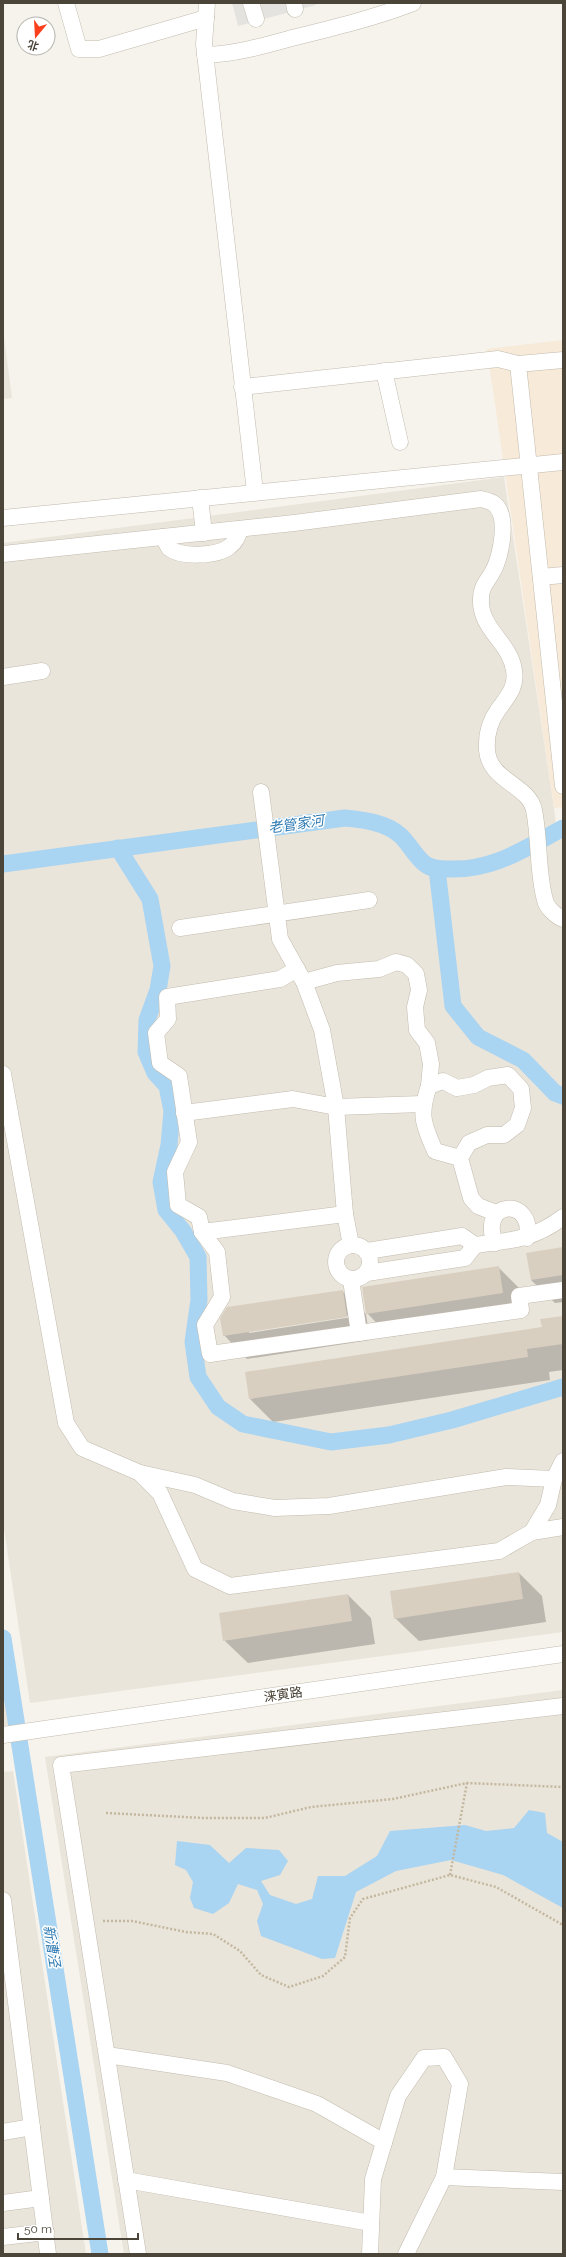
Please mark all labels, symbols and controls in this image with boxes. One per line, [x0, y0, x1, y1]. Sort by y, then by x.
north arrow [16, 16, 56, 56]
text: 北 [26, 37, 40, 53]
water label: 老管家河 [267, 812, 328, 836]
street label: 涞寅路 [263, 1684, 303, 1705]
water label: 新漕泾 [41, 1924, 63, 1970]
scale bar [18, 2215, 138, 2241]
text: 50 m [24, 2222, 52, 2236]

